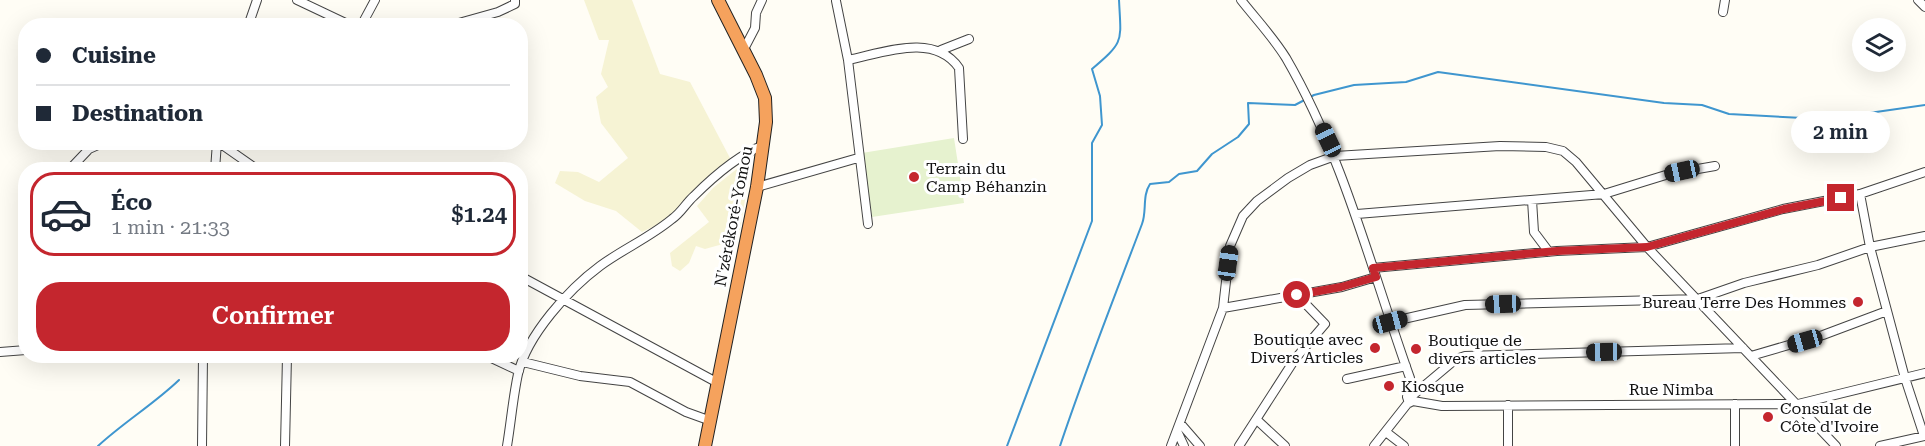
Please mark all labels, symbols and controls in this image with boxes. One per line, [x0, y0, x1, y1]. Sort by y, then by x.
map controls [1852, 18, 1906, 72]
button: layers [1852, 18, 1906, 72]
text: Cuisine [72, 43, 156, 68]
text: Destination [72, 101, 203, 126]
callout: 2 min [1792, 111, 1890, 153]
car [1312, 120, 1344, 160]
text: 2 min [1813, 120, 1868, 144]
street label: N'zérékoré-Yomou [711, 144, 756, 288]
car [1663, 158, 1701, 184]
place label: Terrain du Camp Béhanzin [926, 159, 1047, 196]
marker: Terrain du Camp Béhanzin [907, 170, 921, 184]
route end [1827, 184, 1854, 211]
icon: car [39, 187, 93, 241]
text: Éco [111, 190, 152, 215]
text: $1.24 [451, 202, 507, 227]
text: 1 min · 21:33 [111, 215, 230, 239]
car [1217, 244, 1239, 282]
route start [1283, 281, 1310, 308]
button: Confirmer [36, 282, 510, 351]
place label: Bureau Terre Des Hommes [1642, 293, 1846, 312]
car [1485, 294, 1521, 314]
marker: Bureau Terre Des Hommes [1851, 295, 1865, 309]
car [1370, 309, 1410, 335]
car [1785, 327, 1825, 355]
place label: Boutique avec Divers Articles [1250, 330, 1363, 367]
place label: Boutique de divers articles [1428, 331, 1537, 368]
marker: Boutique avec Divers Articles [1368, 341, 1382, 355]
marker: Boutique de divers articles [1409, 342, 1423, 356]
car [1586, 343, 1622, 361]
place label: Kiosque [1401, 377, 1464, 396]
marker: Kiosque [1382, 379, 1396, 393]
street label: Rue Nimba [1629, 380, 1714, 399]
place label: Consulat de Côte d'Ivoire [1780, 399, 1879, 436]
marker: Consulat de Côte d'Ivoire [1761, 410, 1775, 424]

